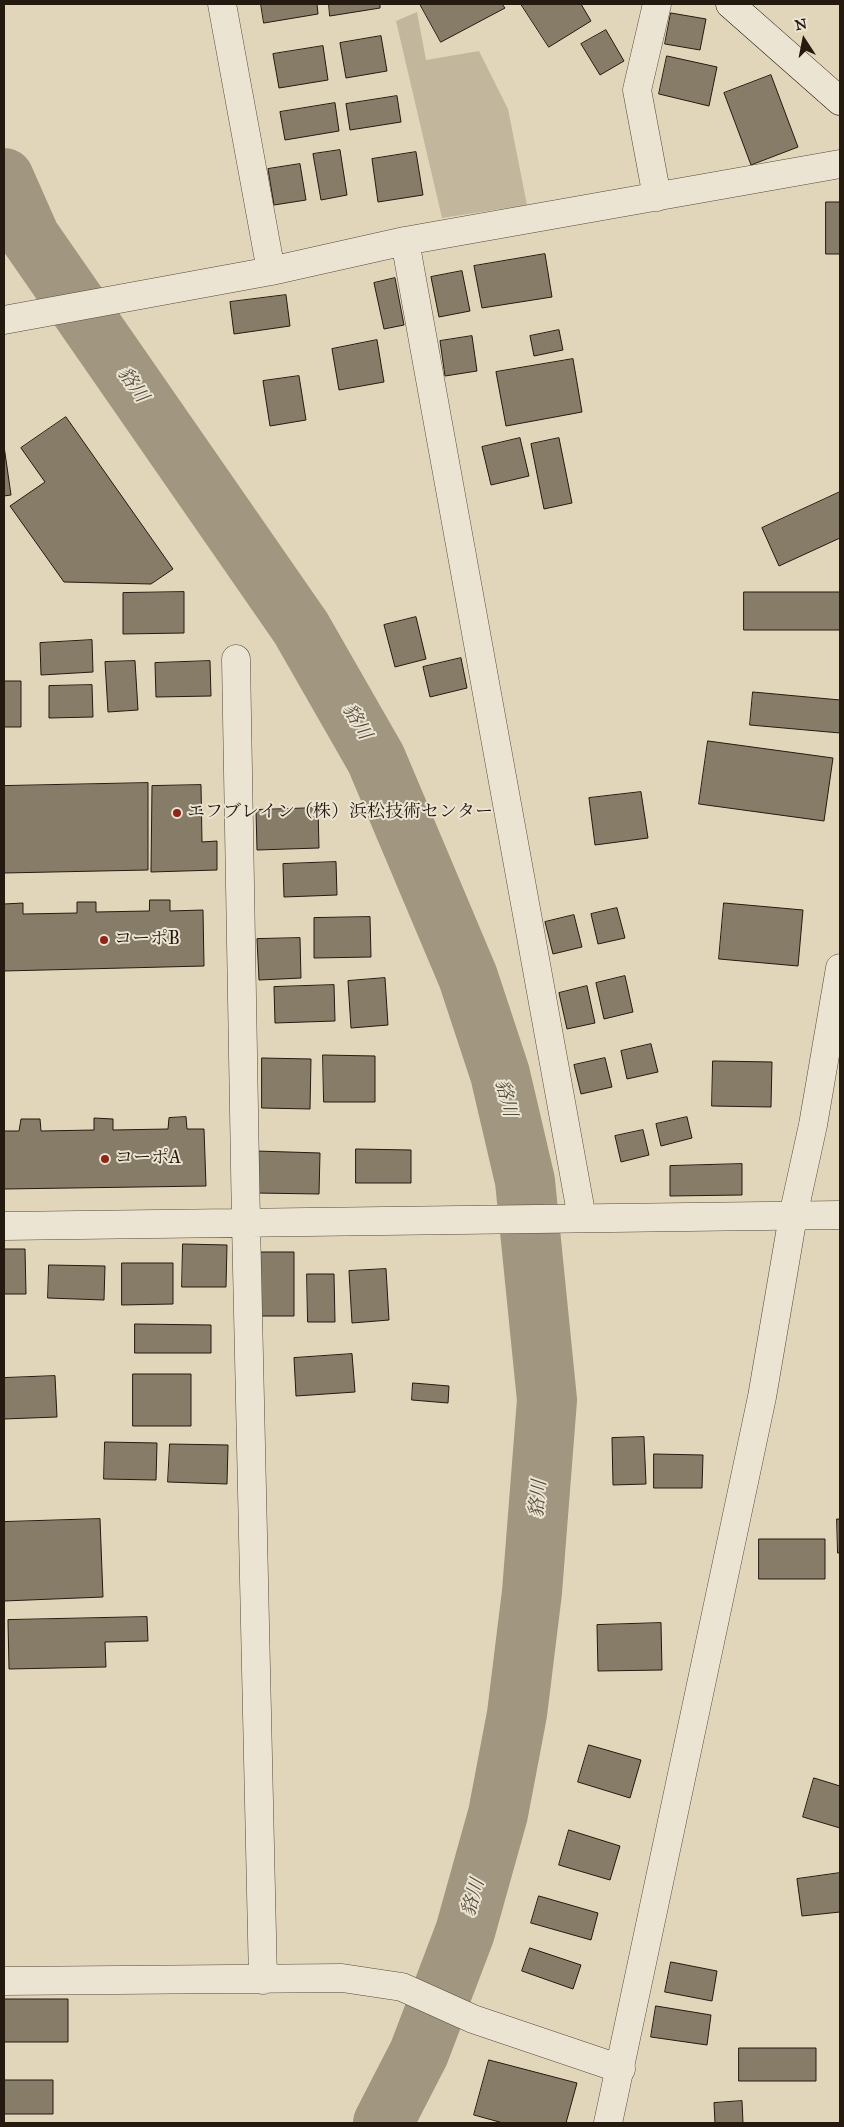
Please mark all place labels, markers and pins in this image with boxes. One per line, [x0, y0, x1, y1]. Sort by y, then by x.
place label: エフブレイン（株）浜松技術センター [187, 802, 493, 824]
marker: エフブレイン（株）浜松技術センター [171, 807, 183, 819]
place label: コーポB [114, 929, 180, 951]
marker: コーポB [98, 934, 110, 946]
place label: コーポA [115, 1148, 181, 1170]
marker: コーポA [99, 1153, 111, 1165]

